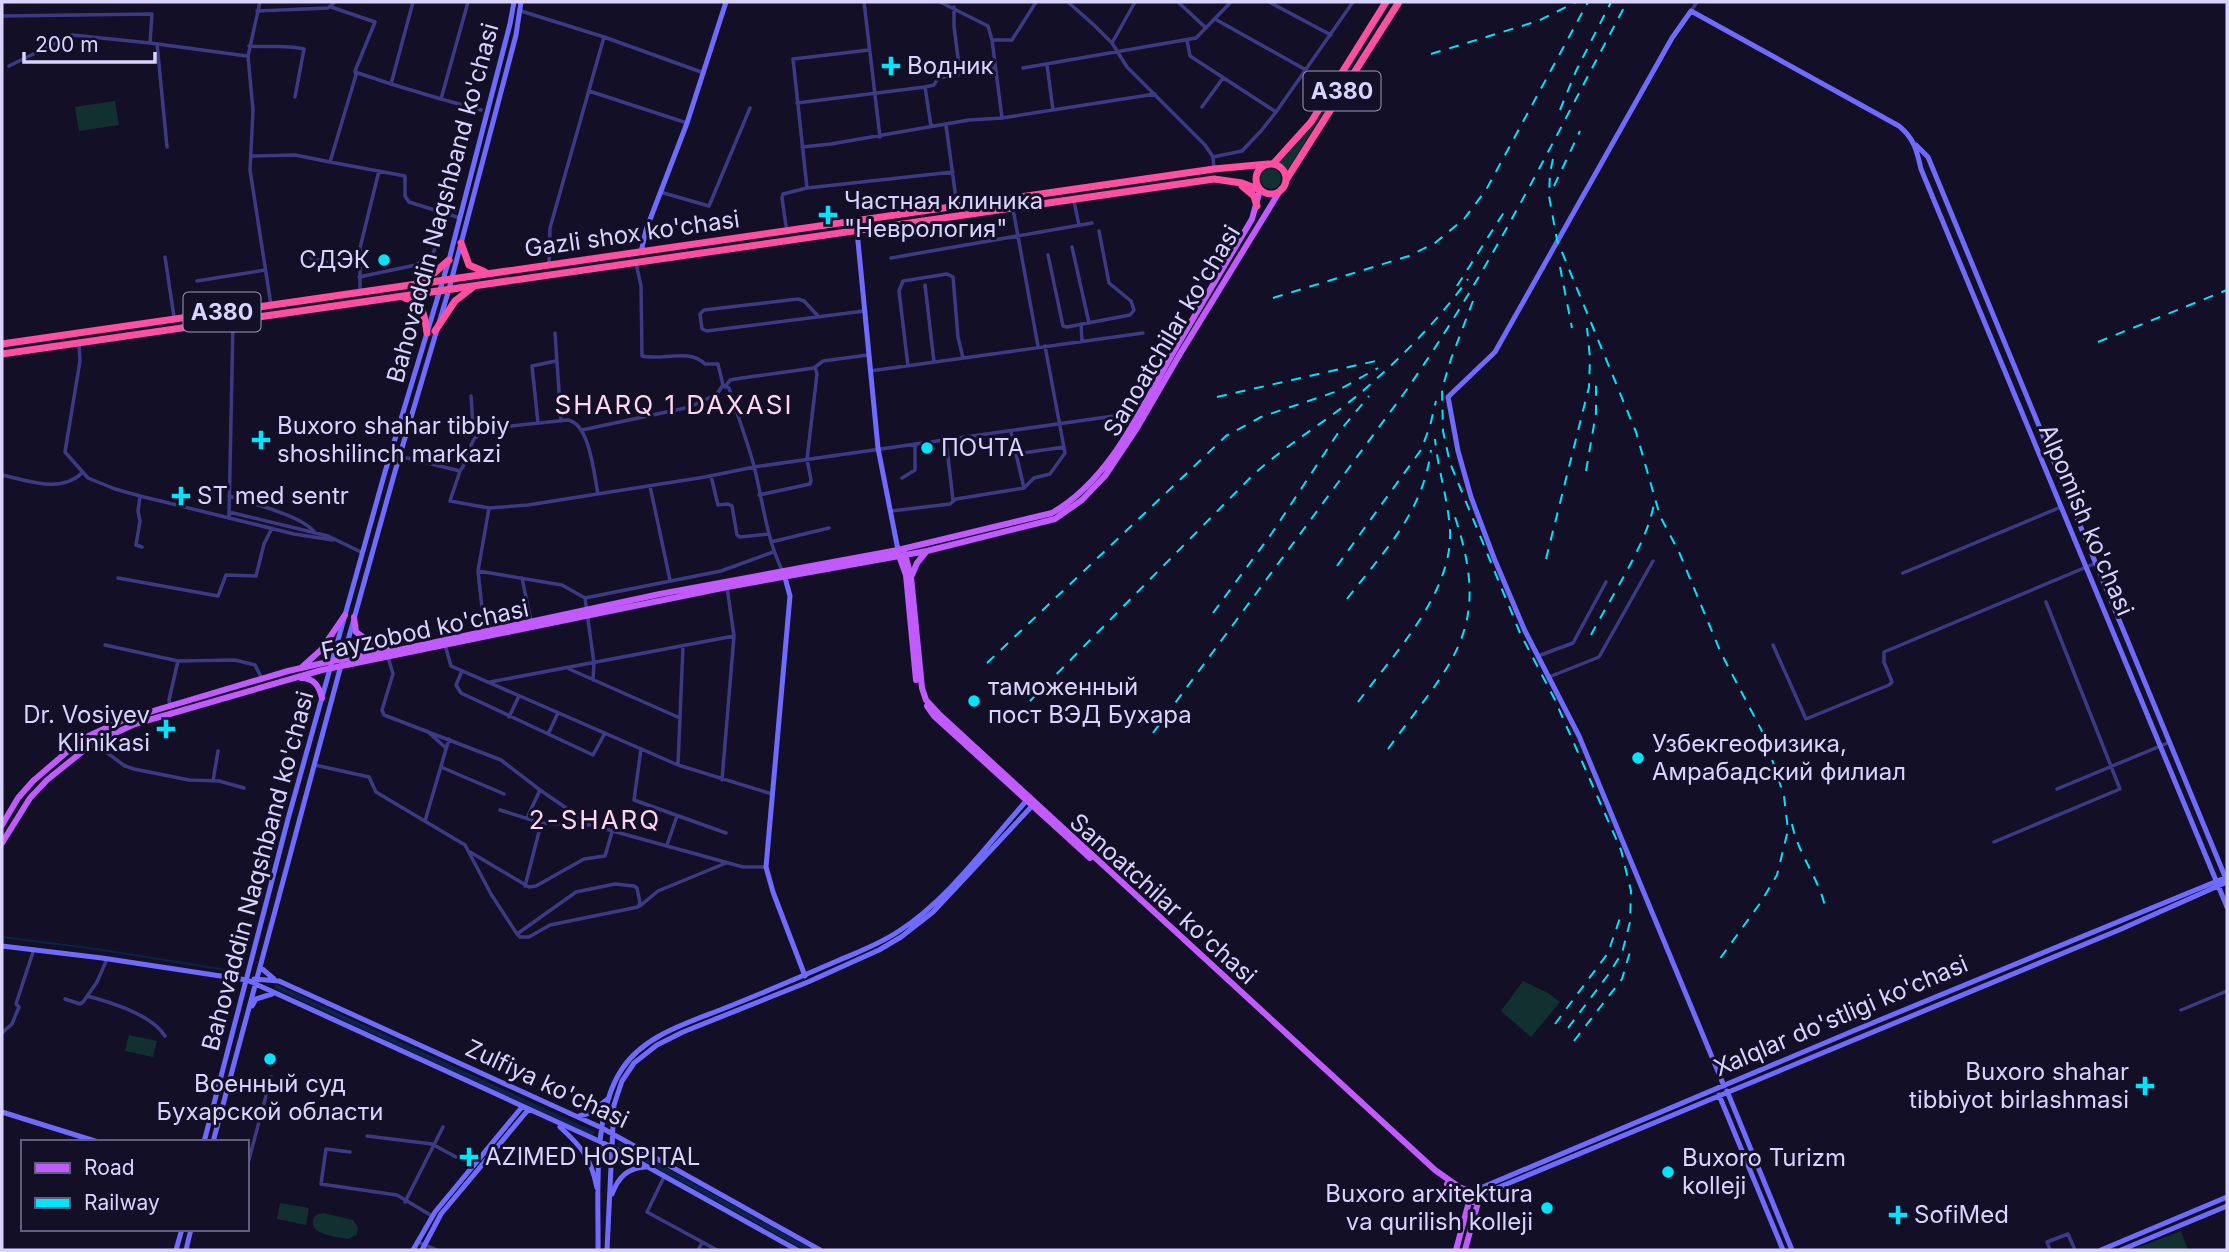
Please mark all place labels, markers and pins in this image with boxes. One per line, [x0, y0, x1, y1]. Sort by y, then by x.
place label: Водник [907, 51, 994, 80]
marker: Водник [881, 56, 901, 76]
place label: Частная клиника "Неврология" [844, 186, 1043, 243]
marker: Частная клиника "Неврология" [818, 205, 838, 225]
place label: СДЭК [299, 245, 370, 274]
marker: СДЭК [376, 252, 392, 268]
place label: Buxoro shahar tibbiy shoshilinch markazi [277, 411, 510, 468]
marker: Buxoro shahar tibbiy shoshilinch markazi [251, 430, 271, 450]
place label: ПОЧТА [941, 433, 1024, 462]
marker: ПОЧТА [919, 440, 935, 456]
place label: ST med sentr [197, 481, 349, 510]
marker: ST med sentr [171, 486, 191, 506]
place label: таможенный пост ВЭД Бухара [988, 672, 1192, 729]
marker: таможенный пост ВЭД Бухара [966, 693, 982, 709]
place label: Dr. Vosiyev Klinikasi [23, 700, 150, 757]
marker: Dr. Vosiyev Klinikasi [156, 719, 176, 739]
place label: Узбекгеофизика, Амрабадский филиал [1652, 729, 1906, 786]
marker: Узбекгеофизика, Амрабадский филиал [1630, 750, 1646, 766]
marker: Военный суд Бухарской области [262, 1051, 278, 1067]
place label: Buxoro shahar tibbiyot birlashmasi [1909, 1057, 2129, 1114]
place label: Военный суд Бухарской области [156, 1069, 384, 1126]
marker: Buxoro shahar tibbiyot birlashmasi [2135, 1076, 2155, 1096]
place label: AZIMED HOSPITAL [485, 1142, 700, 1171]
place label: Buxoro Turizm kolleji [1682, 1143, 1846, 1200]
marker: AZIMED HOSPITAL [459, 1147, 479, 1167]
marker: Buxoro Turizm kolleji [1660, 1164, 1676, 1180]
place label: Buxoro arxitektura va qurilish kolleji [1325, 1179, 1533, 1236]
marker: Buxoro arxitektura va qurilish kolleji [1539, 1200, 1555, 1216]
place label: SofiMed [1914, 1200, 2009, 1229]
marker: SofiMed [1888, 1205, 1908, 1225]

